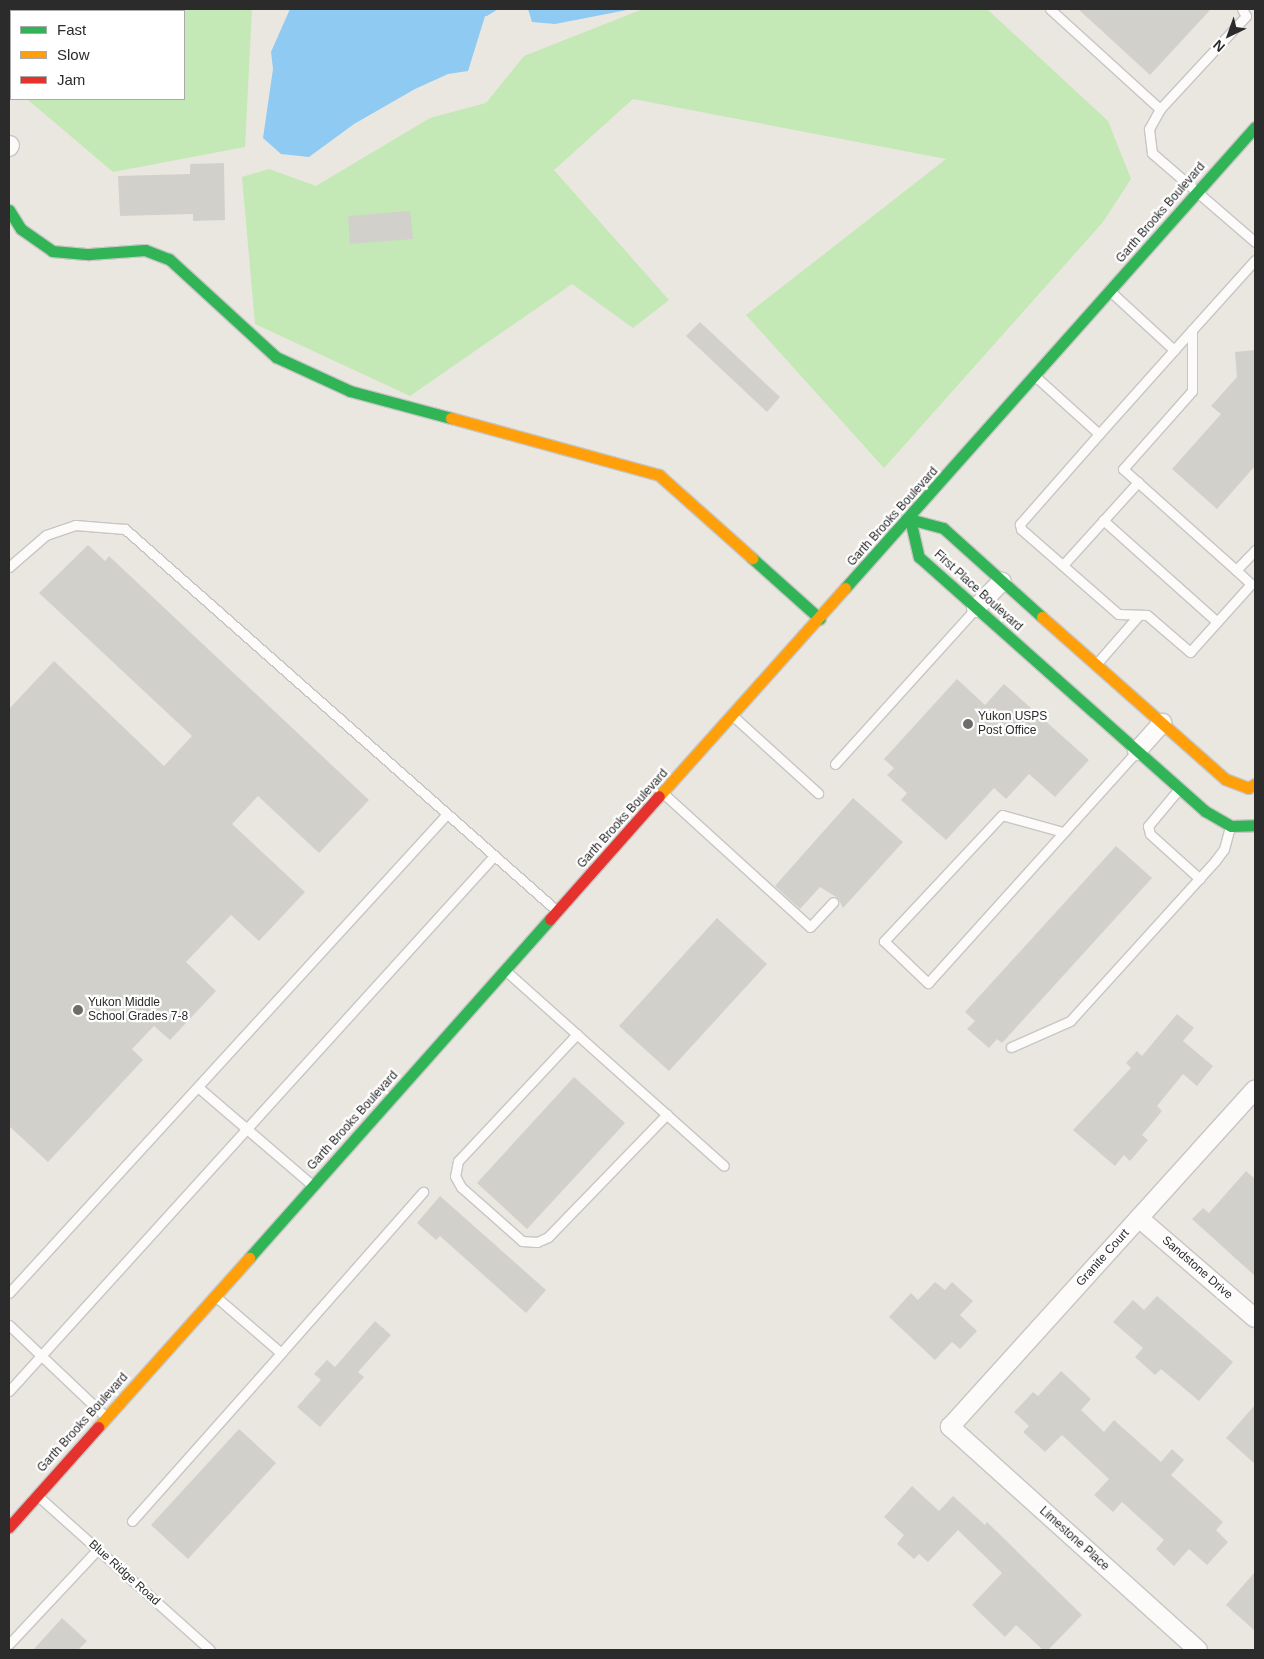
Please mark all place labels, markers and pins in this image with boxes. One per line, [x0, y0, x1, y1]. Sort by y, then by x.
place label: Yukon USPS Post Office [978, 710, 1047, 738]
marker: Yukon USPS Post Office [962, 718, 974, 730]
place label: Yukon Middle School Grades 7-8 [88, 996, 188, 1024]
marker: Yukon Middle School Grades 7-8 [72, 1004, 84, 1016]

